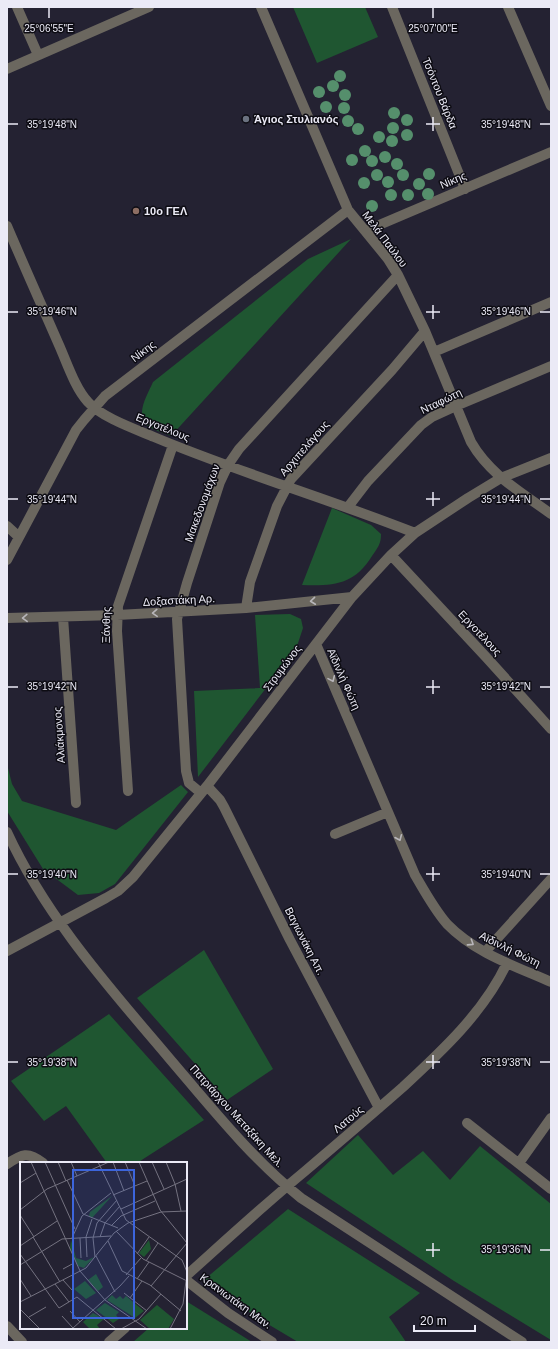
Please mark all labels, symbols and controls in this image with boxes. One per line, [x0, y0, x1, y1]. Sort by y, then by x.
text: 25°06'55"E [24, 23, 74, 34]
text: 25°07'00"E [408, 23, 458, 34]
street label: Τσόντου Βάρδα [420, 56, 460, 131]
place label: Άγιος Στυλιανός [254, 113, 339, 126]
marker: Άγιος Στυλιανός [241, 114, 251, 124]
text: 35°19'48"N [27, 119, 77, 130]
text: 35°19'48"N [481, 119, 531, 130]
street label: Νίκης [438, 169, 468, 191]
place label: 10ο ΓΕΛ [144, 205, 188, 217]
marker: 10ο ΓΕΛ [131, 206, 141, 216]
street label: Μελά Παύλου [360, 209, 410, 269]
text: 35°19'46"N [27, 306, 77, 317]
text: 35°19'46"N [481, 306, 531, 317]
street label: Νίκης [128, 338, 158, 364]
street label: Νταφώτη [418, 386, 464, 416]
street label: Εργοτέλους [134, 411, 192, 443]
street label: Αρχιπελάγους [277, 418, 331, 478]
street label: Μακεδονομάχων [182, 462, 222, 544]
text: 35°19'44"N [27, 494, 77, 505]
text: 35°19'44"N [481, 494, 531, 505]
street label: Δοξαστάκη Αρ. [142, 592, 216, 608]
one-way arrow [310, 597, 316, 606]
street label: Ξάνθης [100, 607, 112, 643]
one-way arrow [152, 608, 158, 617]
street label: Εργοτέλους [456, 608, 504, 658]
one-way arrow [22, 614, 28, 622]
street label: Στρυμώνος [261, 643, 303, 693]
street label: Αϊδινλή Φώτη [325, 646, 363, 712]
one-way arrow [327, 676, 335, 683]
text: 35°19'42"N [27, 681, 77, 692]
text: 35°19'42"N [481, 681, 531, 692]
street label: Αλιάκμονος [51, 706, 67, 764]
one-way arrow [394, 833, 402, 841]
text: 35°19'40"N [27, 869, 77, 880]
text: 35°19'40"N [481, 869, 531, 880]
street label: Βαγιωνάκη Απ. [283, 905, 327, 977]
street label: Αϊδινλή Φώτη [478, 929, 542, 969]
one-way arrow [467, 938, 474, 946]
text: 35°19'38"N [27, 1057, 77, 1068]
text: 35°19'38"N [481, 1057, 531, 1068]
street label: Πατριάρχου Μεταξάκη Μελ. [188, 1062, 286, 1170]
street label: Λατούς [331, 1103, 365, 1135]
inset map [20, 1162, 187, 1329]
text: 35°19'36"N [481, 1244, 531, 1255]
street label: Κρανιωτάκη Μαν. [198, 1271, 274, 1331]
scale bar [414, 1307, 475, 1333]
text: 20 m [420, 1314, 447, 1328]

